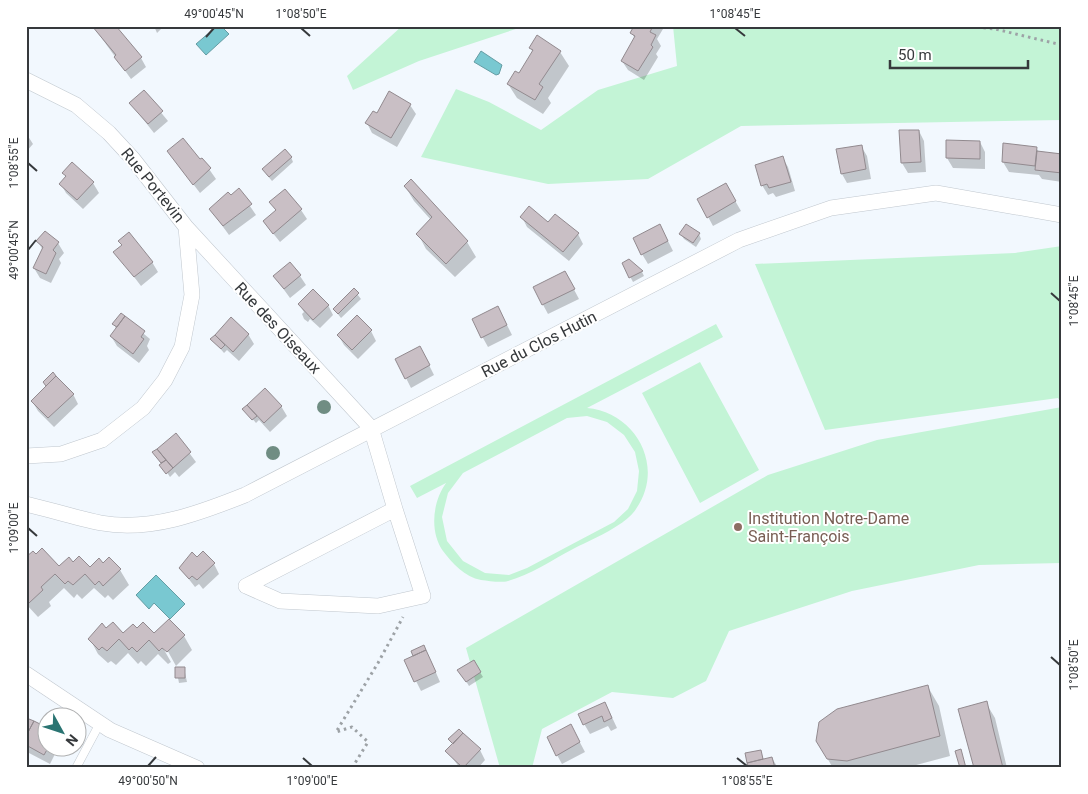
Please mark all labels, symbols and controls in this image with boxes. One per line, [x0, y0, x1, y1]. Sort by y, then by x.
text: 49°00'45"N [184, 7, 244, 21]
text: 1°08'50"E [276, 7, 327, 21]
text: 1°08'45"E [710, 7, 761, 21]
scale bar [890, 38, 1028, 70]
text: 50 m [898, 46, 932, 64]
text: 1°08'55"E [7, 137, 21, 188]
street label: Rue Portevin [117, 144, 189, 226]
text: 49°00'45"N [7, 220, 21, 280]
text: 1°08'45"E [1067, 275, 1081, 326]
street label: Rue des Oiseaux [231, 278, 325, 378]
street label: Rue du Clos Hutin [478, 307, 600, 381]
text: 1°09'00"E [7, 502, 21, 553]
place label: Institution Notre‐Dame Saint‐François [748, 509, 909, 546]
marker: Institution Notre‐Dame Saint‐François [732, 521, 744, 533]
text: 1°08'50"E [1067, 639, 1081, 690]
north arrow [38, 706, 88, 756]
text: N [63, 731, 81, 749]
text: 49°00'50"N [118, 774, 178, 788]
text: 1°09'00"E [287, 774, 338, 788]
text: 1°08'55"E [722, 774, 773, 788]

